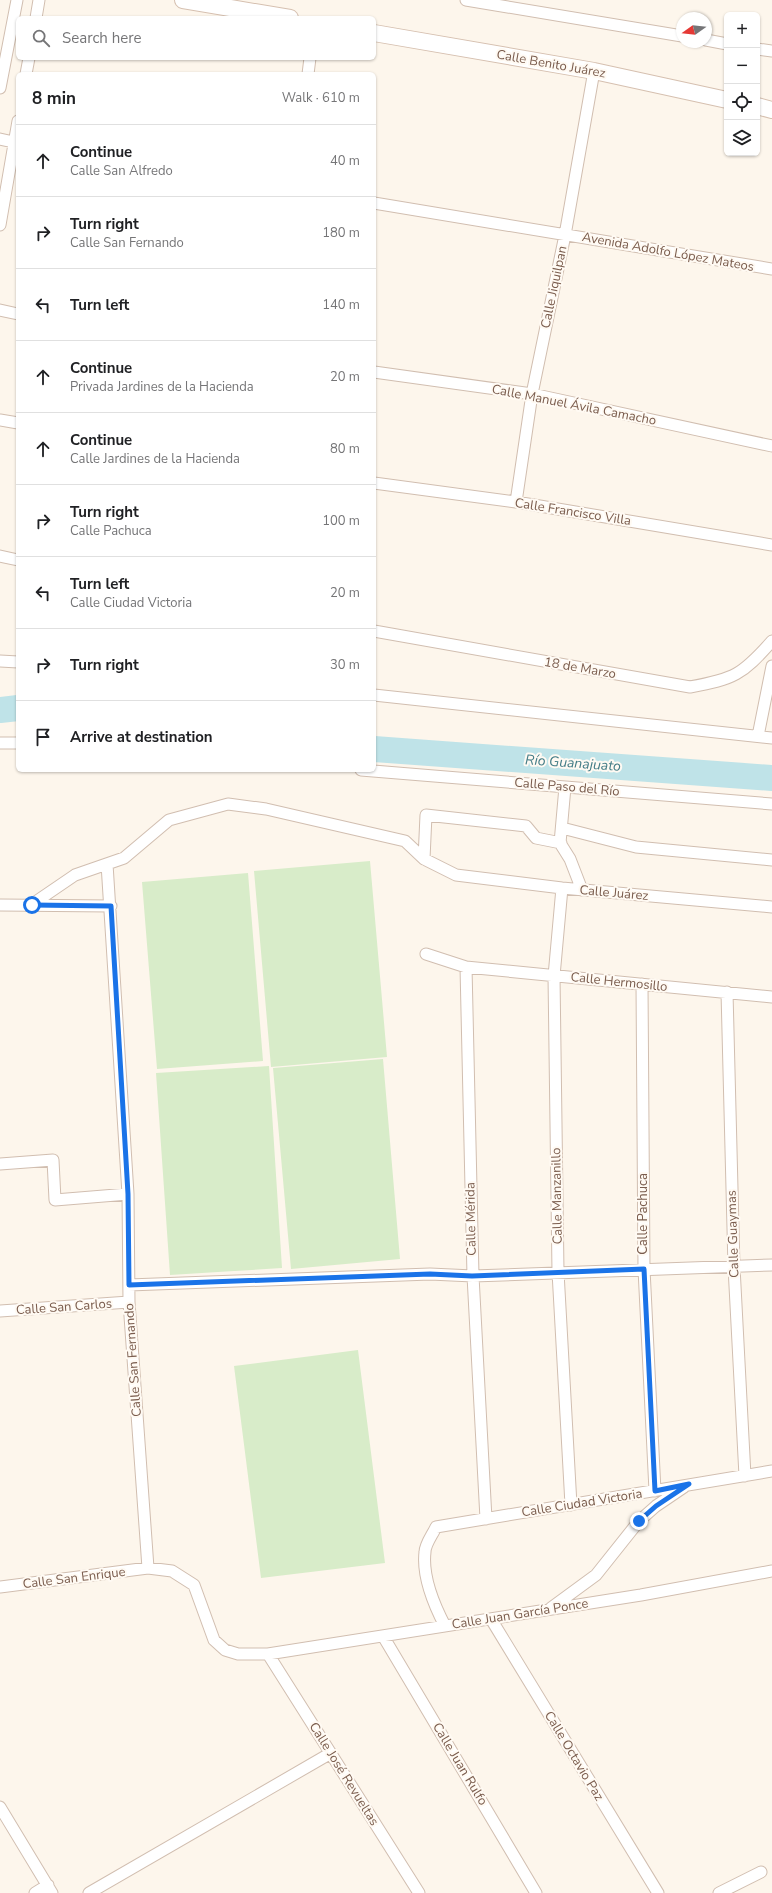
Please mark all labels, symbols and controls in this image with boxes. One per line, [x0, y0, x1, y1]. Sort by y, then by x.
north arrow [676, 12, 712, 48]
map controls [724, 12, 760, 156]
button: + [724, 12, 760, 48]
search box [16, 16, 376, 60]
icon: search [30, 27, 52, 49]
text: Search here [62, 28, 142, 48]
street label: Calle Benito Juárez [495, 46, 607, 82]
button: − [724, 48, 760, 84]
button: locate [724, 84, 760, 120]
text: 8 min [32, 87, 76, 110]
text: Walk · 610 m [282, 89, 360, 107]
button: layers [724, 120, 760, 156]
text: Continue [70, 142, 132, 162]
icon: ahead [32, 150, 54, 172]
text: 40 m [330, 152, 360, 170]
text: Calle San Alfredo [70, 162, 173, 180]
text: Turn right [70, 214, 139, 234]
icon: right [32, 222, 54, 244]
text: 180 m [322, 224, 360, 242]
street label: Avenida Adolfo López Mateos [581, 228, 755, 276]
text: Calle San Fernando [70, 234, 184, 252]
street label: Calle Jiquilpan [536, 244, 572, 330]
icon: left [32, 294, 54, 316]
text: Turn left [70, 295, 129, 315]
text: 140 m [322, 296, 360, 314]
text: Continue [70, 358, 132, 378]
icon: ahead [32, 366, 54, 388]
text: 20 m [330, 368, 360, 386]
text: Privada Jardines de la Hacienda [70, 378, 254, 396]
street label: Calle Manuel Ávila Camacho [490, 379, 658, 430]
text: Continue [70, 430, 132, 450]
icon: ahead [32, 438, 54, 460]
text: 80 m [330, 440, 360, 458]
text: Calle Jardines de la Hacienda [70, 450, 240, 468]
street label: Calle Francisco Villa [514, 494, 632, 530]
text: Turn right [70, 502, 139, 522]
icon: right [32, 510, 54, 532]
text: 100 m [322, 512, 360, 530]
text: Calle Pachuca [70, 522, 152, 540]
text: Turn left [70, 574, 129, 594]
icon: left [32, 582, 54, 604]
text: 20 m [330, 584, 360, 602]
text: Calle Ciudad Victoria [70, 594, 192, 612]
street label: 18 de Marzo [543, 653, 617, 683]
icon: right [32, 654, 54, 676]
text: Turn right [70, 655, 139, 675]
text: 30 m [330, 656, 360, 674]
icon: arrive [32, 726, 54, 748]
text: Arrive at destination [70, 727, 213, 747]
water label: Río Guanajuato [524, 750, 622, 776]
street label: Calle Paso del Río [514, 773, 620, 801]
street label: Calle Juárez [579, 881, 649, 905]
route start [23, 896, 41, 914]
street label: Calle Hermosillo [570, 968, 668, 996]
street label: Calle Manzanillo [547, 1147, 567, 1245]
street label: Calle Pachuca [634, 1173, 652, 1255]
street label: Calle Mérida [461, 1182, 481, 1256]
street label: Calle Guaymas [722, 1190, 744, 1278]
street label: Calle San Carlos [15, 1295, 113, 1319]
street label: Calle San Fernando [120, 1303, 146, 1417]
street label: Calle Ciudad Victoria [520, 1485, 644, 1521]
route end [630, 1512, 648, 1530]
street label: Calle San Enrique [22, 1563, 126, 1593]
street label: Calle Juan García Ponce [450, 1594, 590, 1634]
street label: Calle Octavio Paz [540, 1708, 608, 1804]
street label: Calle José Revueltas [305, 1719, 383, 1829]
street label: Calle Juan Rulfo [428, 1719, 492, 1809]

